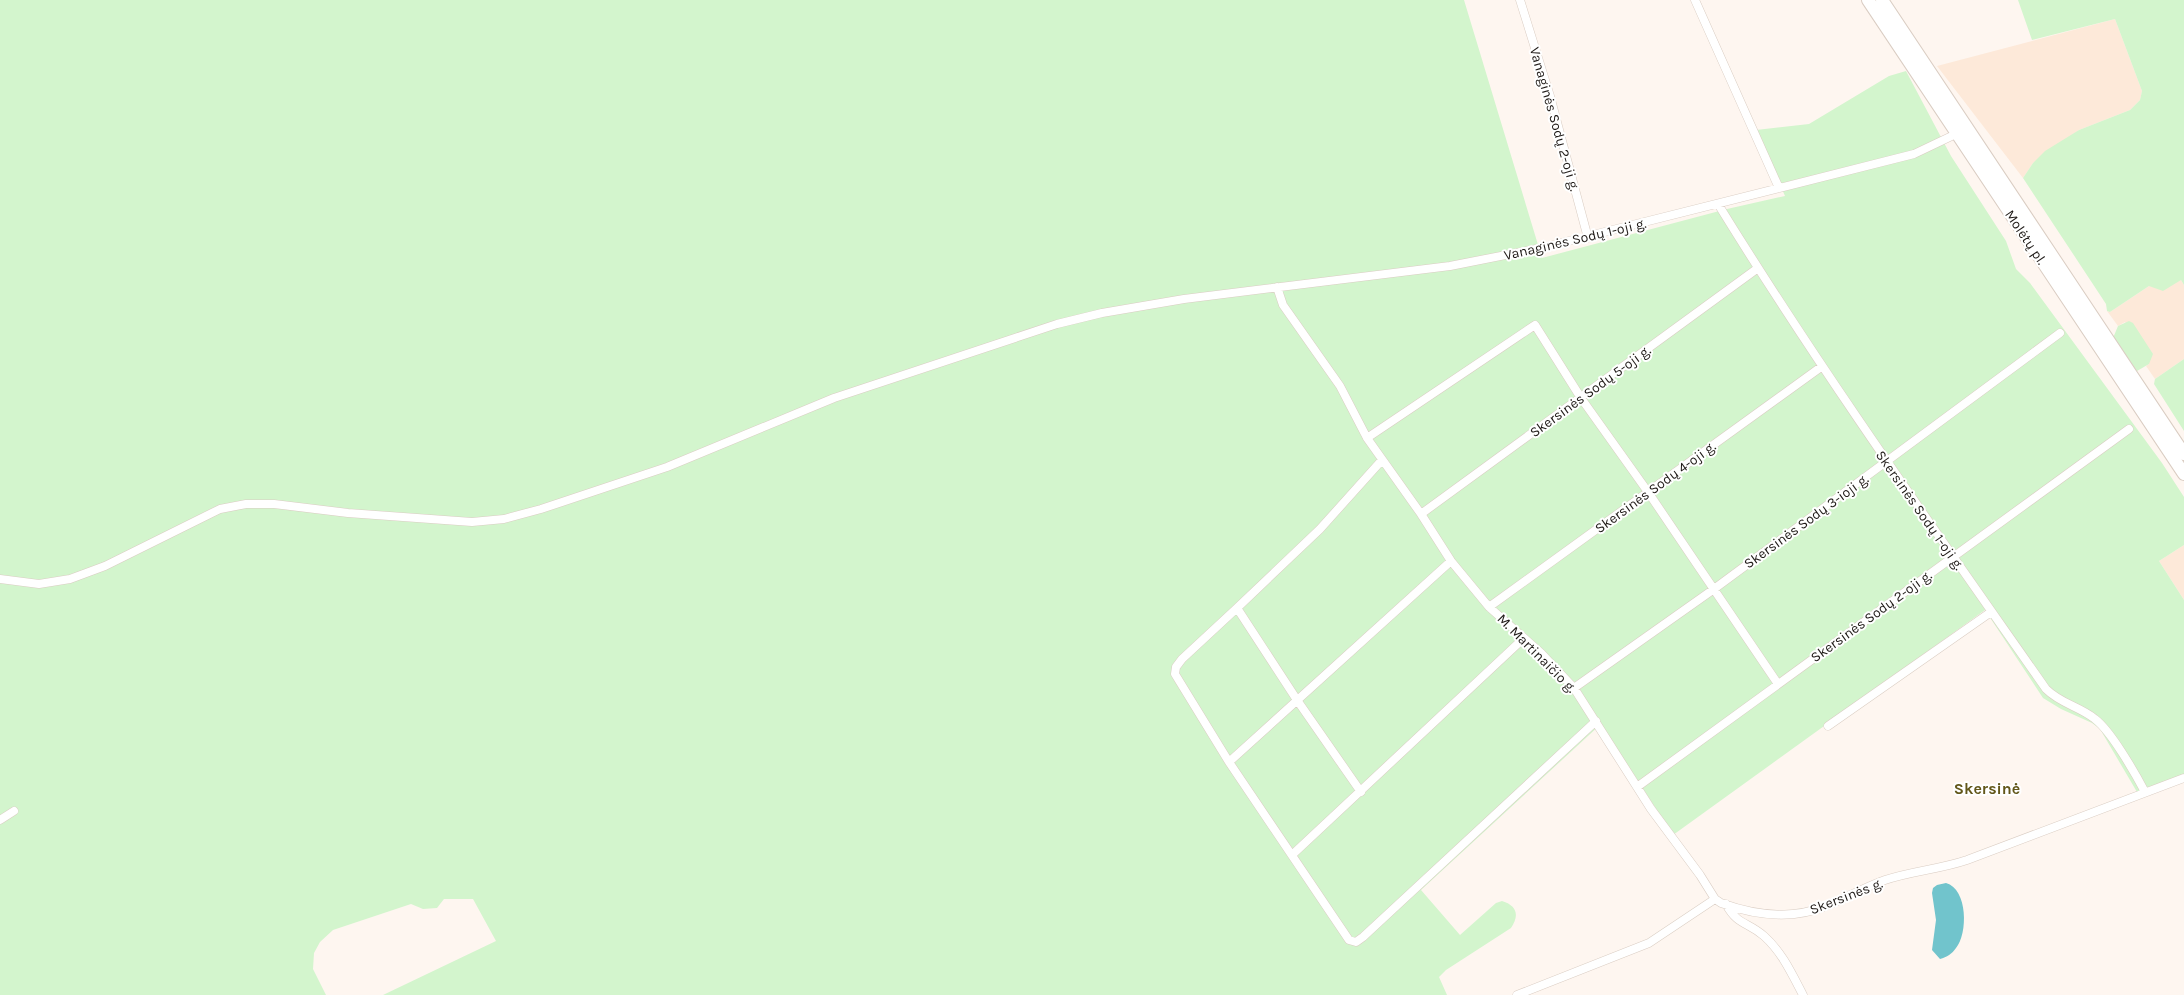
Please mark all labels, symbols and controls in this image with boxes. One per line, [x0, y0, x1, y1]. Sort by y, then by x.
street label: Vanaginės Sodų 2-oji g. [1526, 45, 1583, 193]
street label: Molėtų pl. [2001, 207, 2050, 268]
street label: Vanaginės Sodų 1-oji g. [1502, 215, 1648, 264]
street label: Skersinės Sodų 5-oji g. [1526, 342, 1654, 441]
street label: Skersinės Sodų 4-oji g. [1592, 438, 1719, 537]
street label: Skersinės Sodų 1-oji g. [1872, 447, 1968, 574]
street label: Skersinės Sodų 3-ioji g. [1741, 470, 1872, 572]
street label: Skersinės Sodų 2-oji g. [1807, 566, 1936, 666]
street label: M. Martinaičio g. [1494, 610, 1580, 697]
district label: Skersinė [1954, 779, 2020, 798]
street label: Skersinės g. [1807, 875, 1886, 918]

